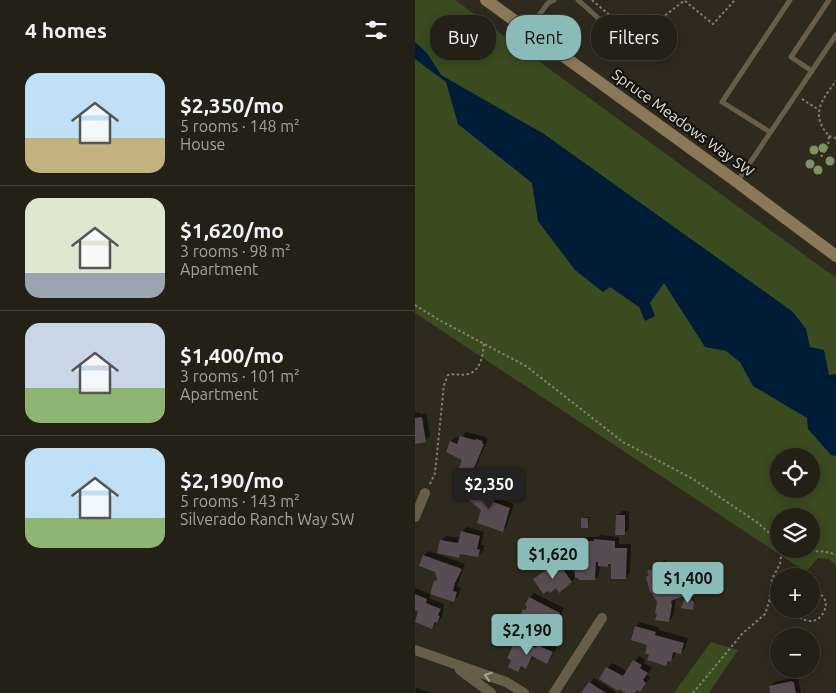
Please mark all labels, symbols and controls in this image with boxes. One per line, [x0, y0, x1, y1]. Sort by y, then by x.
chip: Buy [430, 15, 496, 60]
chip: Rent [506, 15, 581, 60]
chip: Filters [591, 15, 677, 60]
icon: filters [362, 16, 390, 44]
text: 4 homes [25, 18, 107, 42]
street label: Spruce Meadows Way SW [609, 65, 758, 180]
icon: home [65, 93, 125, 153]
text: $2,350/mo [180, 93, 284, 117]
text: 5 rooms · 148 m² [180, 117, 300, 135]
text: House [180, 135, 225, 153]
icon: home [65, 218, 125, 278]
text: $1,620/mo [180, 218, 284, 242]
text: 3 rooms · 98 m² [180, 242, 291, 260]
text: Apartment [180, 260, 258, 278]
icon: home [65, 343, 125, 403]
text: $1,400/mo [180, 343, 284, 367]
text: 3 rooms · 101 m² [180, 367, 300, 385]
text: Apartment [180, 385, 258, 403]
map controls [770, 448, 820, 678]
button: locate [770, 448, 820, 498]
icon: home [65, 468, 125, 528]
text: $2,190/mo [180, 468, 284, 492]
pin: $2,350 [448, 468, 530, 510]
text: $2,350 [464, 475, 514, 493]
text: 5 rooms · 143 m² [180, 492, 300, 510]
button: layers [770, 508, 820, 558]
text: Silverado Ranch Way SW [180, 510, 354, 528]
pin: $1,620 [512, 538, 594, 580]
text: $1,620 [528, 545, 578, 563]
pin: $1,400 [647, 562, 729, 604]
button: + [770, 568, 820, 618]
text: $1,400 [663, 569, 713, 587]
pin: $2,190 [486, 614, 568, 656]
text: $2,190 [502, 621, 552, 639]
button: − [770, 628, 820, 678]
one-way arrow [484, 672, 493, 682]

